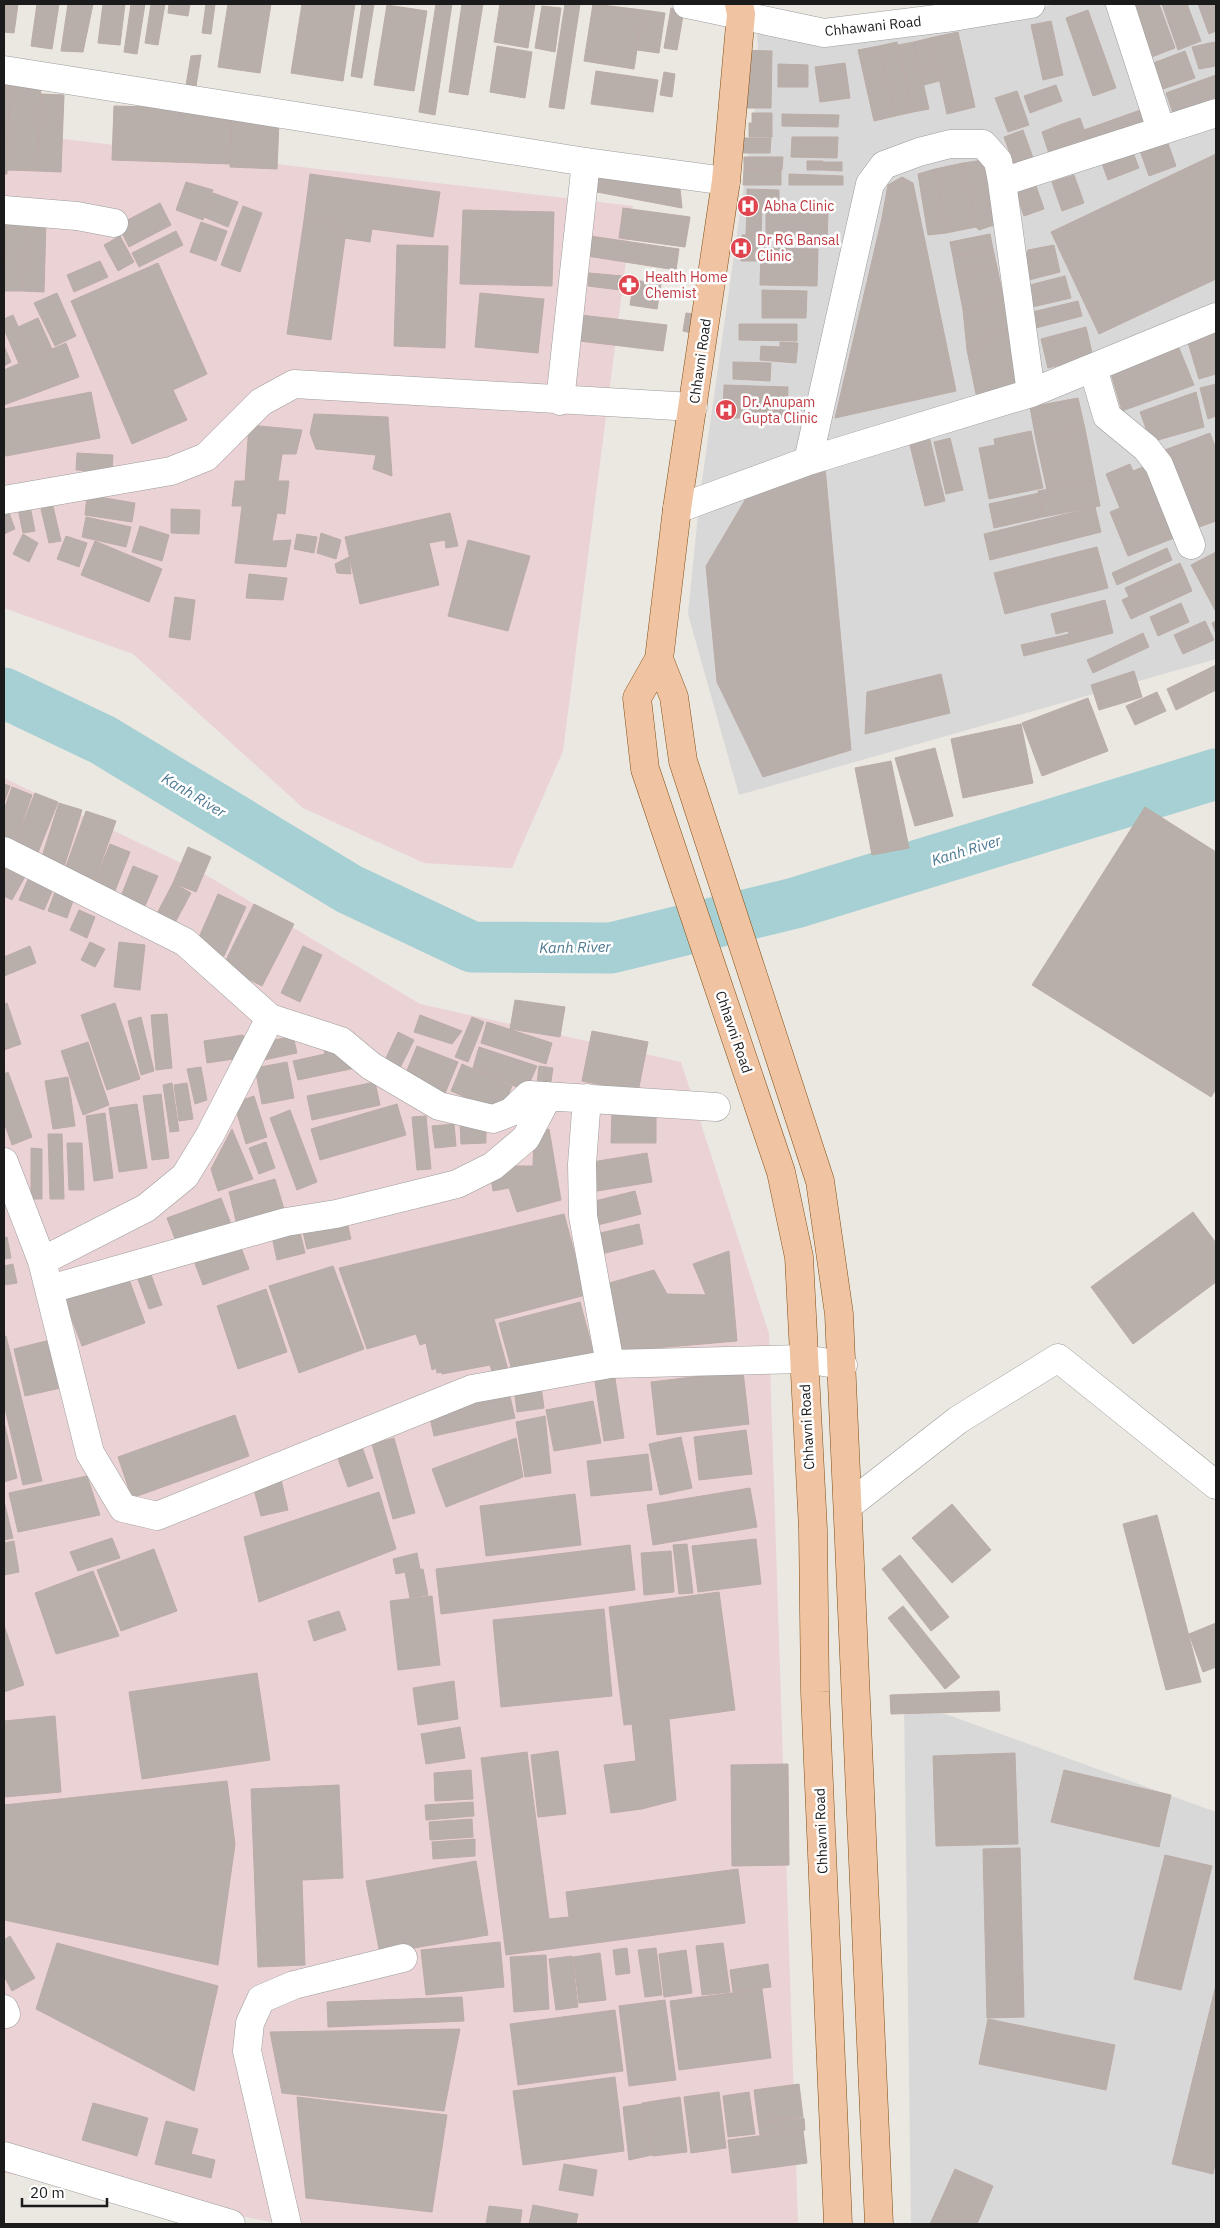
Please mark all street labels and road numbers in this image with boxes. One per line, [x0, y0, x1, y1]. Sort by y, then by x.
street label: Chhawani Road [824, 12, 922, 40]
street label: Chhavni Road [685, 317, 715, 405]
street label: Chhavni Road [712, 989, 756, 1075]
street label: Chhavni Road [796, 1384, 818, 1470]
street label: Chhavni Road [811, 1788, 831, 1874]

